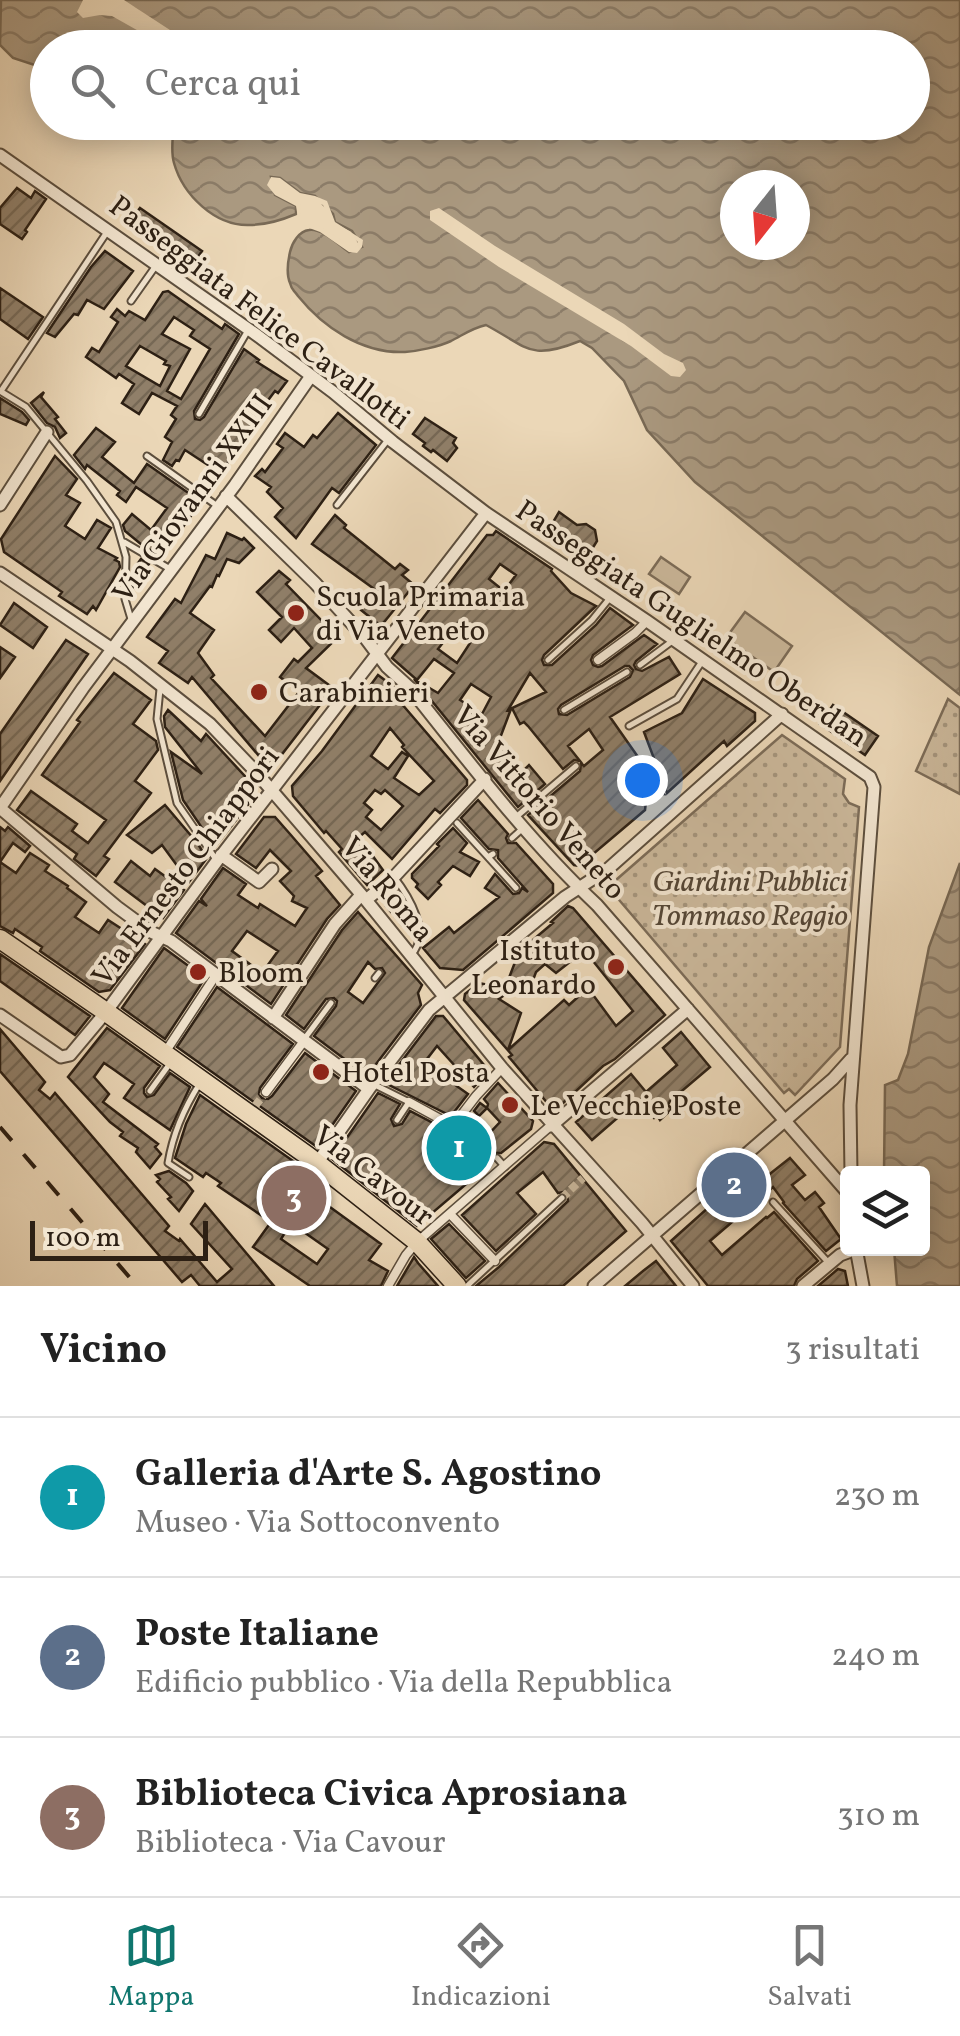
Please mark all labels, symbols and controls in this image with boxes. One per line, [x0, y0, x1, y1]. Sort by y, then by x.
search box [30, 30, 930, 140]
icon: search [65, 58, 120, 113]
text: Cerca qui [145, 59, 301, 112]
north arrow [720, 170, 810, 260]
street label: Passeggiata Felice Cavallotti [100, 186, 418, 441]
street label: Via Giovanni XXIII [103, 386, 284, 612]
street label: Passeggiata Guglielmo Oberdan [506, 491, 875, 759]
place label: Scuola Primaria di Via Veneto [316, 577, 526, 653]
marker: Scuola Primaria di Via Veneto [285, 602, 307, 624]
place label: Carabinieri [279, 673, 429, 715]
marker: Carabinieri [248, 681, 270, 703]
street label: Via Vittorio Veneto [442, 697, 635, 910]
street label: Via Ernesto Chiappori [83, 739, 291, 996]
your location [617, 755, 668, 806]
street label: Via Roma [330, 828, 443, 952]
park label: Giardini Pubblici Tommaso Reggio [652, 862, 848, 938]
place label: Istituto Leonardo [471, 931, 596, 1007]
place label: Bloom [218, 953, 304, 995]
marker: Istituto Leonardo [605, 956, 627, 978]
marker: Bloom [187, 961, 209, 983]
place label: Hotel Posta [341, 1053, 490, 1095]
marker: Hotel Posta [310, 1061, 332, 1083]
place label: Le Vecchie Poste [530, 1086, 741, 1128]
marker: Le Vecchie Poste [499, 1094, 521, 1116]
pin: 1 [426, 1110, 492, 1186]
street label: Via Cavour [303, 1116, 442, 1237]
pin: 2 [702, 1148, 766, 1222]
pin: 3 [262, 1160, 326, 1236]
map controls [840, 1166, 930, 1256]
button: layers [840, 1166, 930, 1256]
scale bar [30, 1216, 208, 1260]
text: 100 m [45, 1219, 120, 1258]
text: Vicino [40, 1322, 167, 1381]
text: 3 risultati [785, 1329, 920, 1373]
text: Galleria d'Arte S. Agostino [135, 1449, 602, 1502]
text: 1 [66, 1475, 79, 1519]
text: 230 m [834, 1475, 920, 1519]
text: Museo · Via Sottoconvento [135, 1502, 500, 1546]
text: Poste Italiane [135, 1609, 379, 1662]
text: 2 [64, 1635, 81, 1679]
text: 240 m [831, 1635, 920, 1679]
text: Edificio pubblico · Via della Repubblica [135, 1662, 672, 1706]
text: Biblioteca Civica Aprosiana [135, 1769, 628, 1822]
text: 3 [64, 1795, 81, 1839]
text: 310 m [837, 1795, 920, 1839]
text: Biblioteca · Via Cavour [135, 1822, 446, 1866]
tab: Mappa [108, 1918, 194, 2017]
tab: Indicazioni [411, 1918, 551, 2017]
tab: Salvati [767, 1918, 852, 2017]

